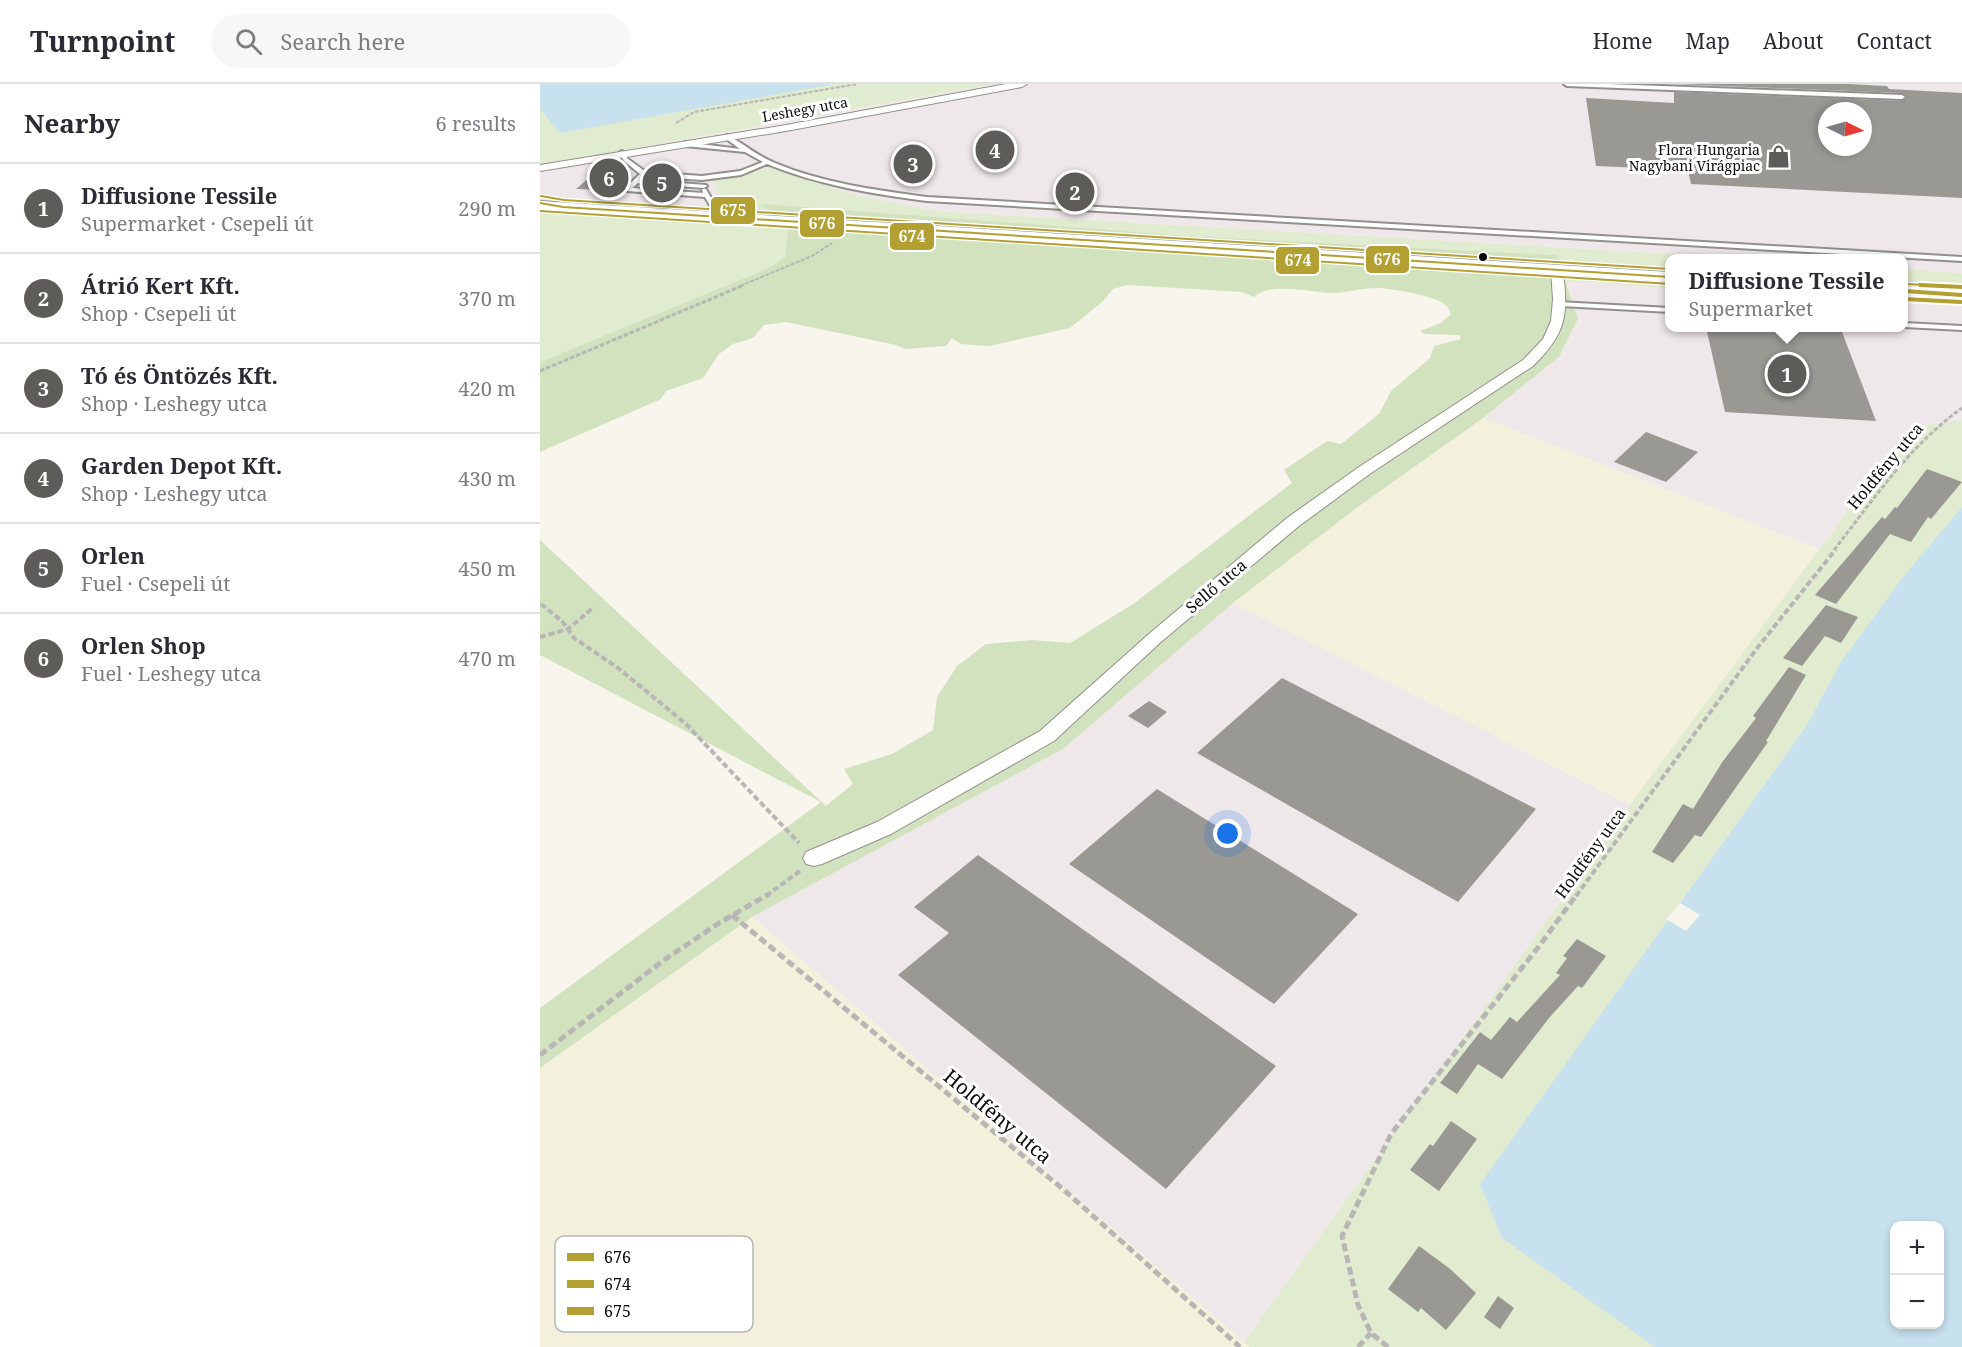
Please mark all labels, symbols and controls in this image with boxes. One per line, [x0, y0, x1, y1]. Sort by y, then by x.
search box [211, 14, 631, 68]
text: Turnpoint [30, 22, 175, 60]
icon: search [232, 25, 265, 58]
text: Search here [280, 26, 405, 56]
text: Home [1593, 27, 1653, 55]
text: Map [1686, 27, 1730, 55]
text: About [1763, 27, 1824, 55]
text: Contact [1857, 27, 1932, 55]
street label: Leshegy utca [761, 92, 849, 126]
north arrow [1818, 102, 1872, 156]
text: Nearby [24, 105, 120, 141]
text: 6 results [436, 110, 516, 137]
pin: 4 [976, 128, 1014, 172]
place label: Flora Hungaria Nagybani Virágpiac [1629, 140, 1760, 175]
pin: 3 [894, 142, 932, 187]
shop icon: Flora Hungaria Nagybani Virágpiac [1765, 144, 1791, 170]
pin: 6 [590, 156, 628, 200]
pin: 5 [642, 160, 682, 206]
pin: 2 [1056, 170, 1094, 214]
text: Diffusione Tessile [81, 180, 277, 210]
text: 1 [38, 195, 49, 222]
text: 290 m [458, 195, 516, 222]
line badge: 675 [710, 196, 756, 225]
text: 675 [719, 199, 747, 221]
line badge: 676 [799, 209, 845, 238]
text: Supermarket · Csepeli út [81, 210, 314, 237]
text: 676 [808, 212, 836, 234]
line badge: 674 [889, 222, 935, 251]
text: 674 [898, 225, 926, 247]
line badge: 676 [1365, 245, 1410, 274]
line badge: 674 [1275, 246, 1320, 275]
text: 676 [1373, 248, 1401, 270]
text: 674 [1284, 249, 1312, 271]
unlabelled marker [1477, 251, 1489, 263]
popup [1665, 254, 1908, 332]
text: Diffusione Tessile [1688, 265, 1885, 295]
text: Átrió Kert Kft. [81, 270, 240, 300]
text: 2 [38, 285, 49, 312]
text: 370 m [458, 285, 516, 312]
text: Supermarket [1688, 295, 1813, 322]
text: Shop · Csepeli út [81, 300, 236, 327]
pin: 1 [1768, 352, 1806, 396]
text: Tó és Öntözés Kft. [81, 360, 278, 390]
text: 3 [38, 375, 49, 402]
text: 420 m [458, 375, 516, 402]
text: Shop · Leshegy utca [81, 390, 267, 417]
street label: Holdfény utca [1842, 418, 1928, 514]
text: Garden Depot Kft. [81, 450, 282, 480]
text: 4 [38, 465, 49, 492]
text: 430 m [458, 465, 516, 492]
text: Shop · Leshegy utca [81, 480, 267, 507]
text: Orlen [81, 540, 145, 570]
street label: Sellő utca [1181, 554, 1251, 618]
text: 5 [38, 555, 49, 582]
text: 450 m [458, 555, 516, 582]
text: Fuel · Csepeli út [81, 570, 230, 597]
text: Orlen Shop [81, 630, 206, 660]
text: 6 [38, 645, 49, 672]
text: 470 m [458, 645, 516, 672]
text: Fuel · Leshegy utca [81, 660, 261, 687]
street label: Holdfény utca [1550, 803, 1630, 903]
your location [1213, 819, 1242, 848]
street label: Holdfény utca [938, 1063, 1058, 1169]
map controls [1890, 1221, 1944, 1329]
button: + [1890, 1221, 1944, 1275]
legend [555, 1236, 753, 1332]
text: 676 [604, 1246, 631, 1268]
text: 674 [604, 1273, 631, 1295]
button: − [1890, 1275, 1944, 1329]
text: 675 [604, 1300, 631, 1322]

